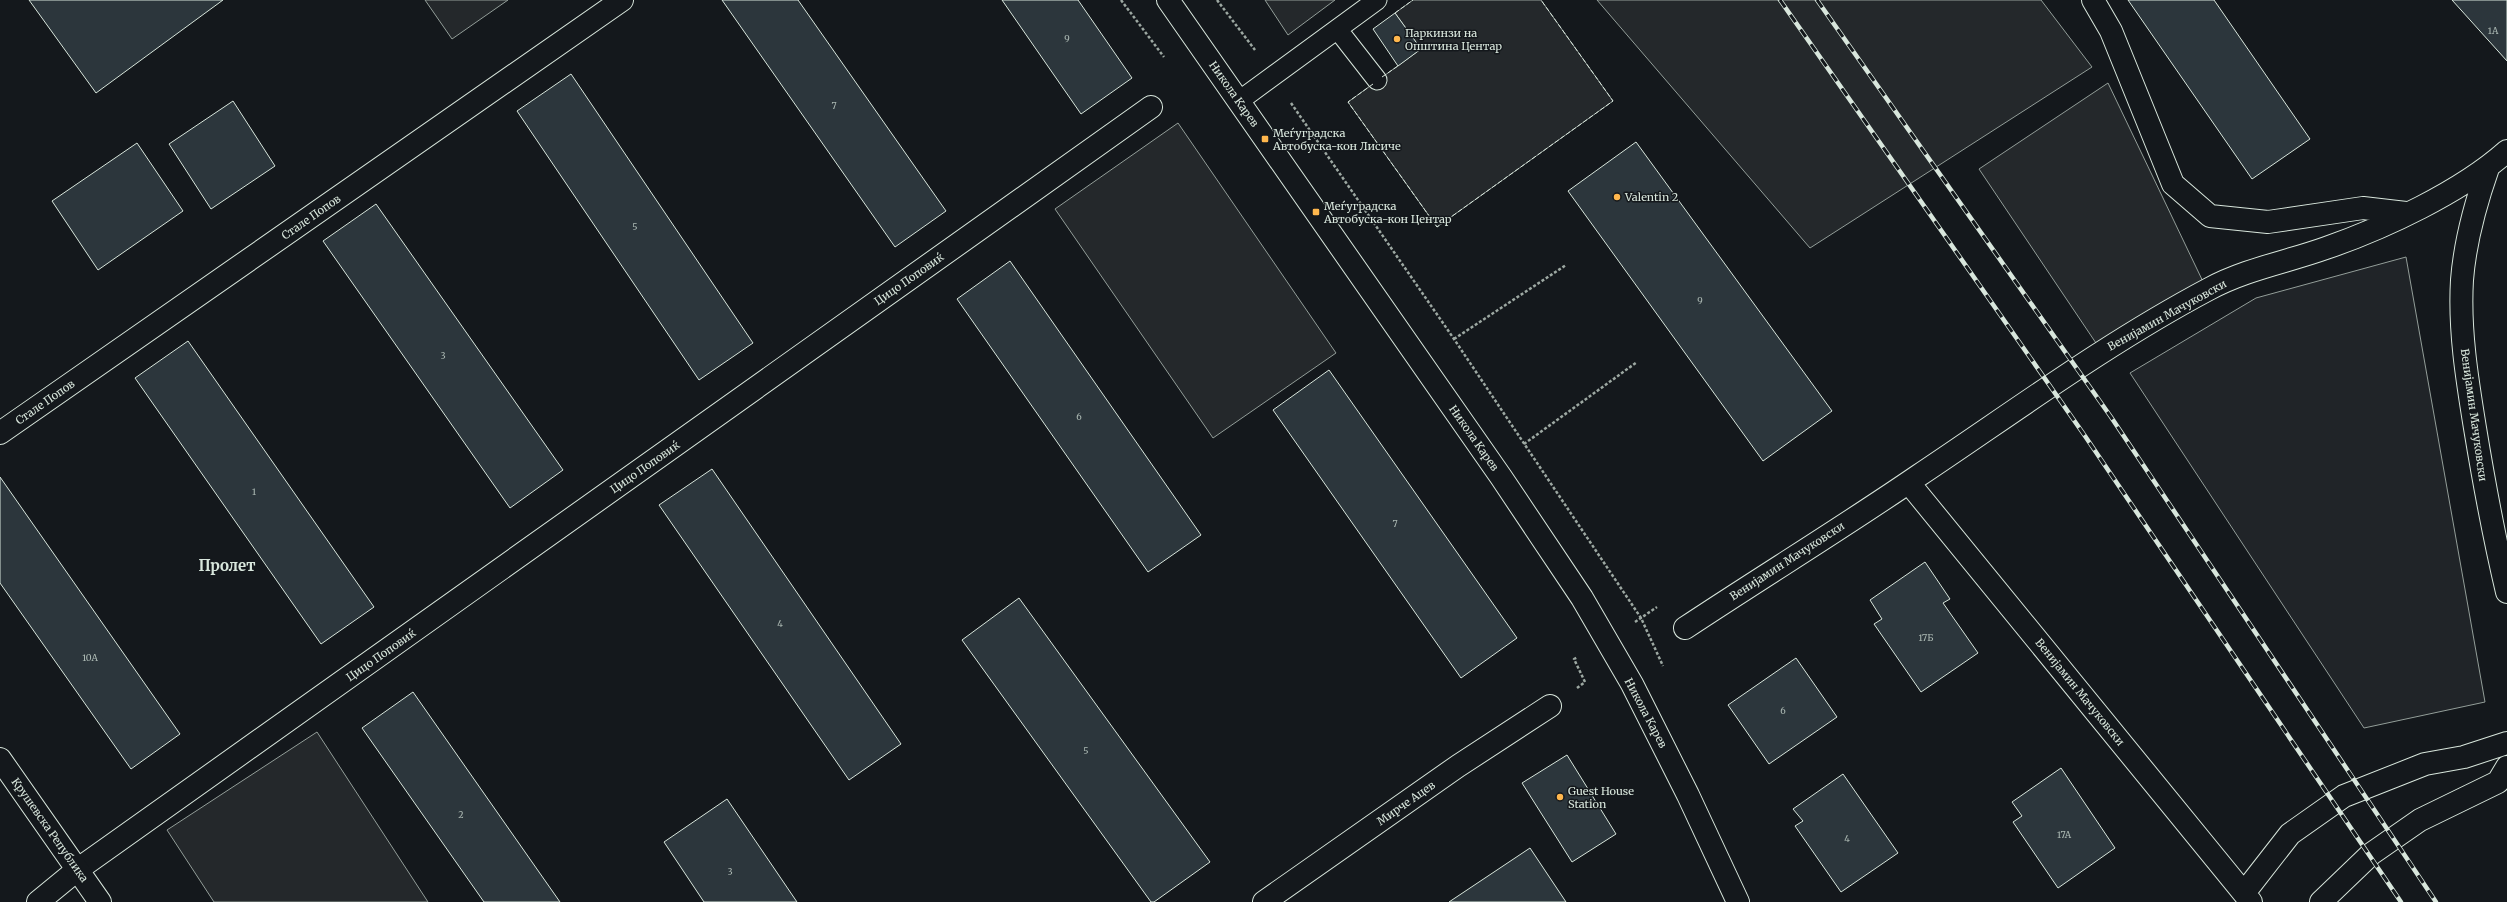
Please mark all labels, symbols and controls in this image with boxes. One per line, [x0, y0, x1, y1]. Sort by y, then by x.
house number: 1А [2488, 25, 2499, 36]
place label: Паркинзи на Општина Центар [1405, 26, 1502, 53]
house number: 9 [1064, 33, 1070, 44]
marker: Паркинзи на Општина Центар [1392, 34, 1402, 44]
street label: Никола Карев [1206, 58, 1262, 130]
house number: 7 [831, 100, 837, 111]
place label: Меѓуградска Автобуска-кон Лисиче [1272, 126, 1401, 153]
marker: Меѓуградска Автобуска-кон Лисиче [1260, 134, 1270, 144]
place label: Valentin 2 [1624, 190, 1678, 204]
street label: Стале Попов [279, 191, 344, 243]
marker: Valentin 2 [1612, 192, 1622, 202]
place label: Меѓуградска Автобуска-кон Центар [1323, 199, 1452, 226]
marker: Меѓуградска Автобуска-кон Центар [1311, 207, 1321, 217]
house number: 5 [632, 221, 638, 232]
street label: Цицо Поповиќ [872, 250, 946, 308]
street label: Венијамин Мачуковски [2105, 276, 2229, 354]
house number: 9 [1697, 295, 1703, 306]
street label: Венијамин Мачуковски [2458, 348, 2490, 483]
house number: 3 [440, 350, 446, 361]
street label: Стале Попов [13, 376, 78, 428]
street label: Никола Карев [1446, 402, 1502, 474]
house number: 6 [1076, 411, 1082, 422]
street label: Цицо Поповиќ [608, 438, 682, 496]
house number: 1 [252, 486, 256, 497]
house number: 7 [1392, 518, 1398, 529]
street label: Венијамин Мачуковски [1727, 518, 1847, 603]
district label: Пролет [198, 556, 256, 575]
house number: 4 [777, 618, 783, 629]
street label: Цицо Поповиќ [344, 626, 418, 684]
house number: 17Б [1919, 632, 1933, 643]
street label: Венијамин Мачуковски [2032, 636, 2128, 749]
house number: 10A [82, 652, 98, 663]
street label: Никола Карев [1622, 676, 1671, 751]
house number: 6 [1780, 705, 1786, 716]
house number: 5 [1083, 745, 1089, 756]
street label: Крушевска Република [9, 775, 91, 885]
street label: Мирче Ацев [1374, 778, 1438, 828]
place label: Guest House Station [1568, 784, 1634, 811]
marker: Guest House Station [1555, 792, 1565, 802]
house number: 2 [458, 809, 464, 820]
house number: 17А [2057, 829, 2072, 840]
house number: 4 [1844, 833, 1850, 844]
house number: 3 [727, 866, 733, 877]

